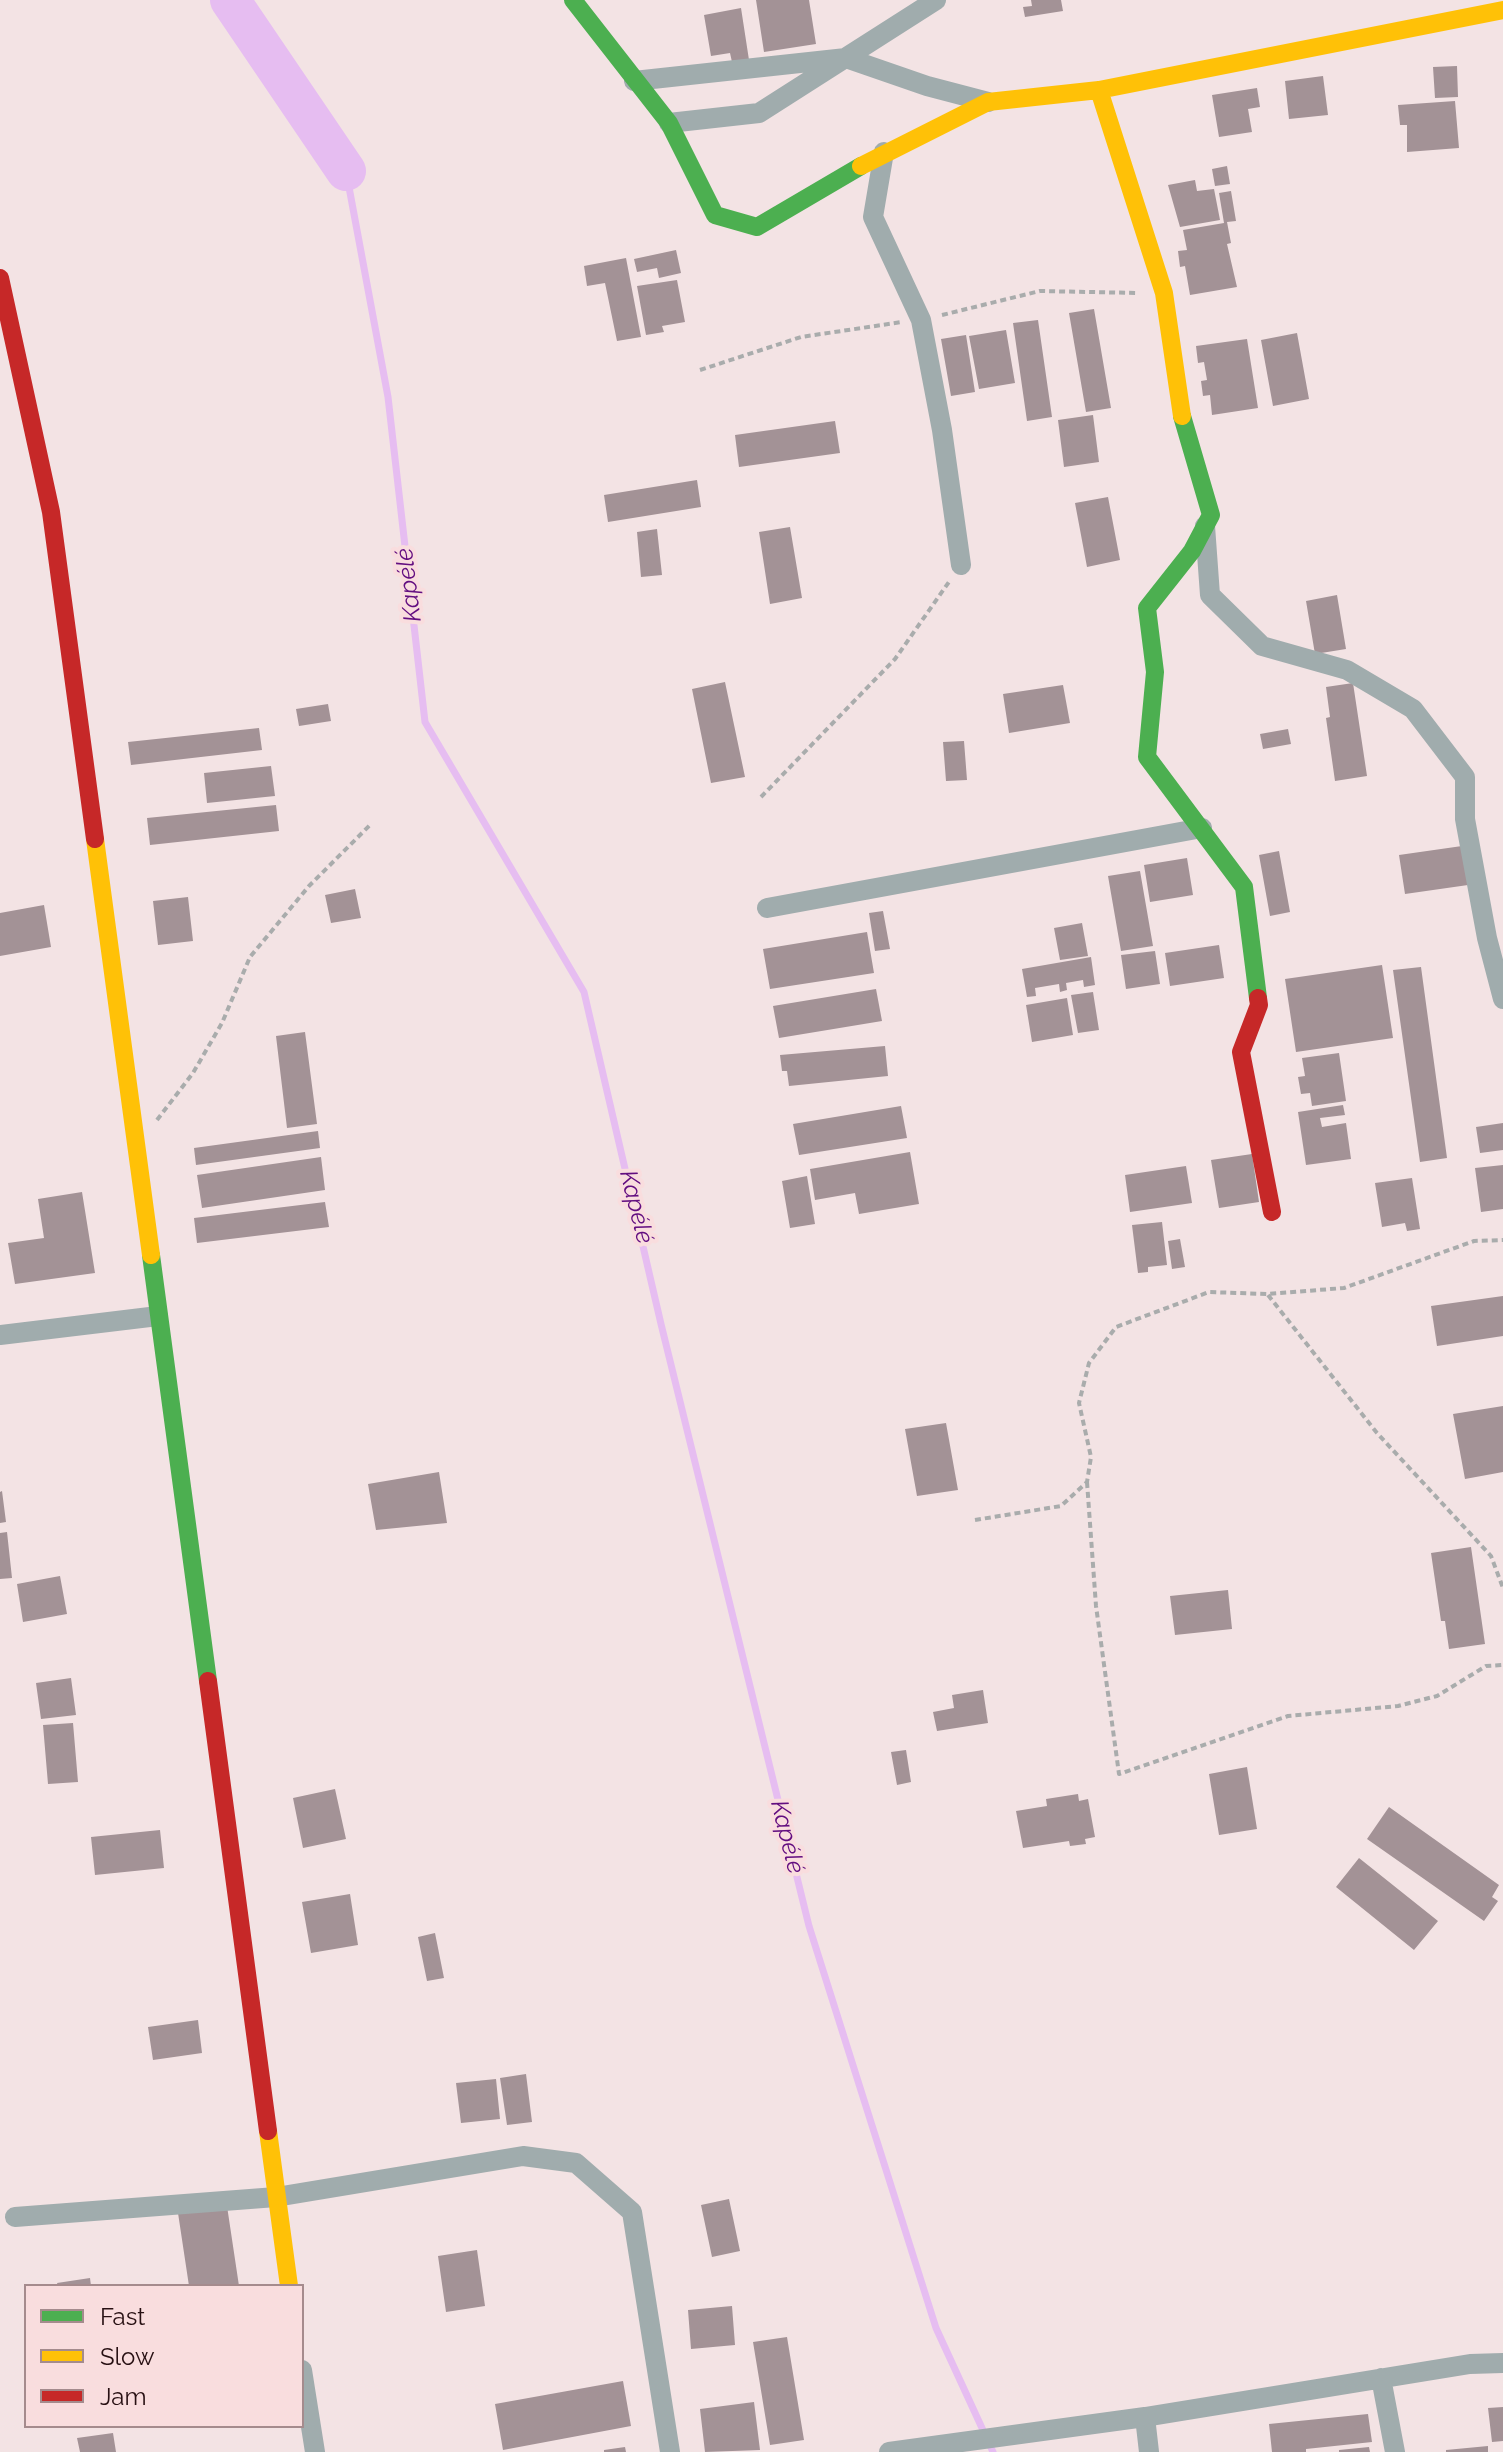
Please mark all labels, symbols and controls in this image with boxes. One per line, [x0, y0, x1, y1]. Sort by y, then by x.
water label: Kapélé [390, 546, 428, 624]
water label: Kapélé [613, 1167, 659, 1247]
water label: Kapélé [764, 1797, 810, 1877]
legend [24, 2284, 304, 2428]
text: Fast [100, 2302, 145, 2331]
text: Slow [100, 2342, 154, 2371]
text: Jam [100, 2382, 146, 2411]

